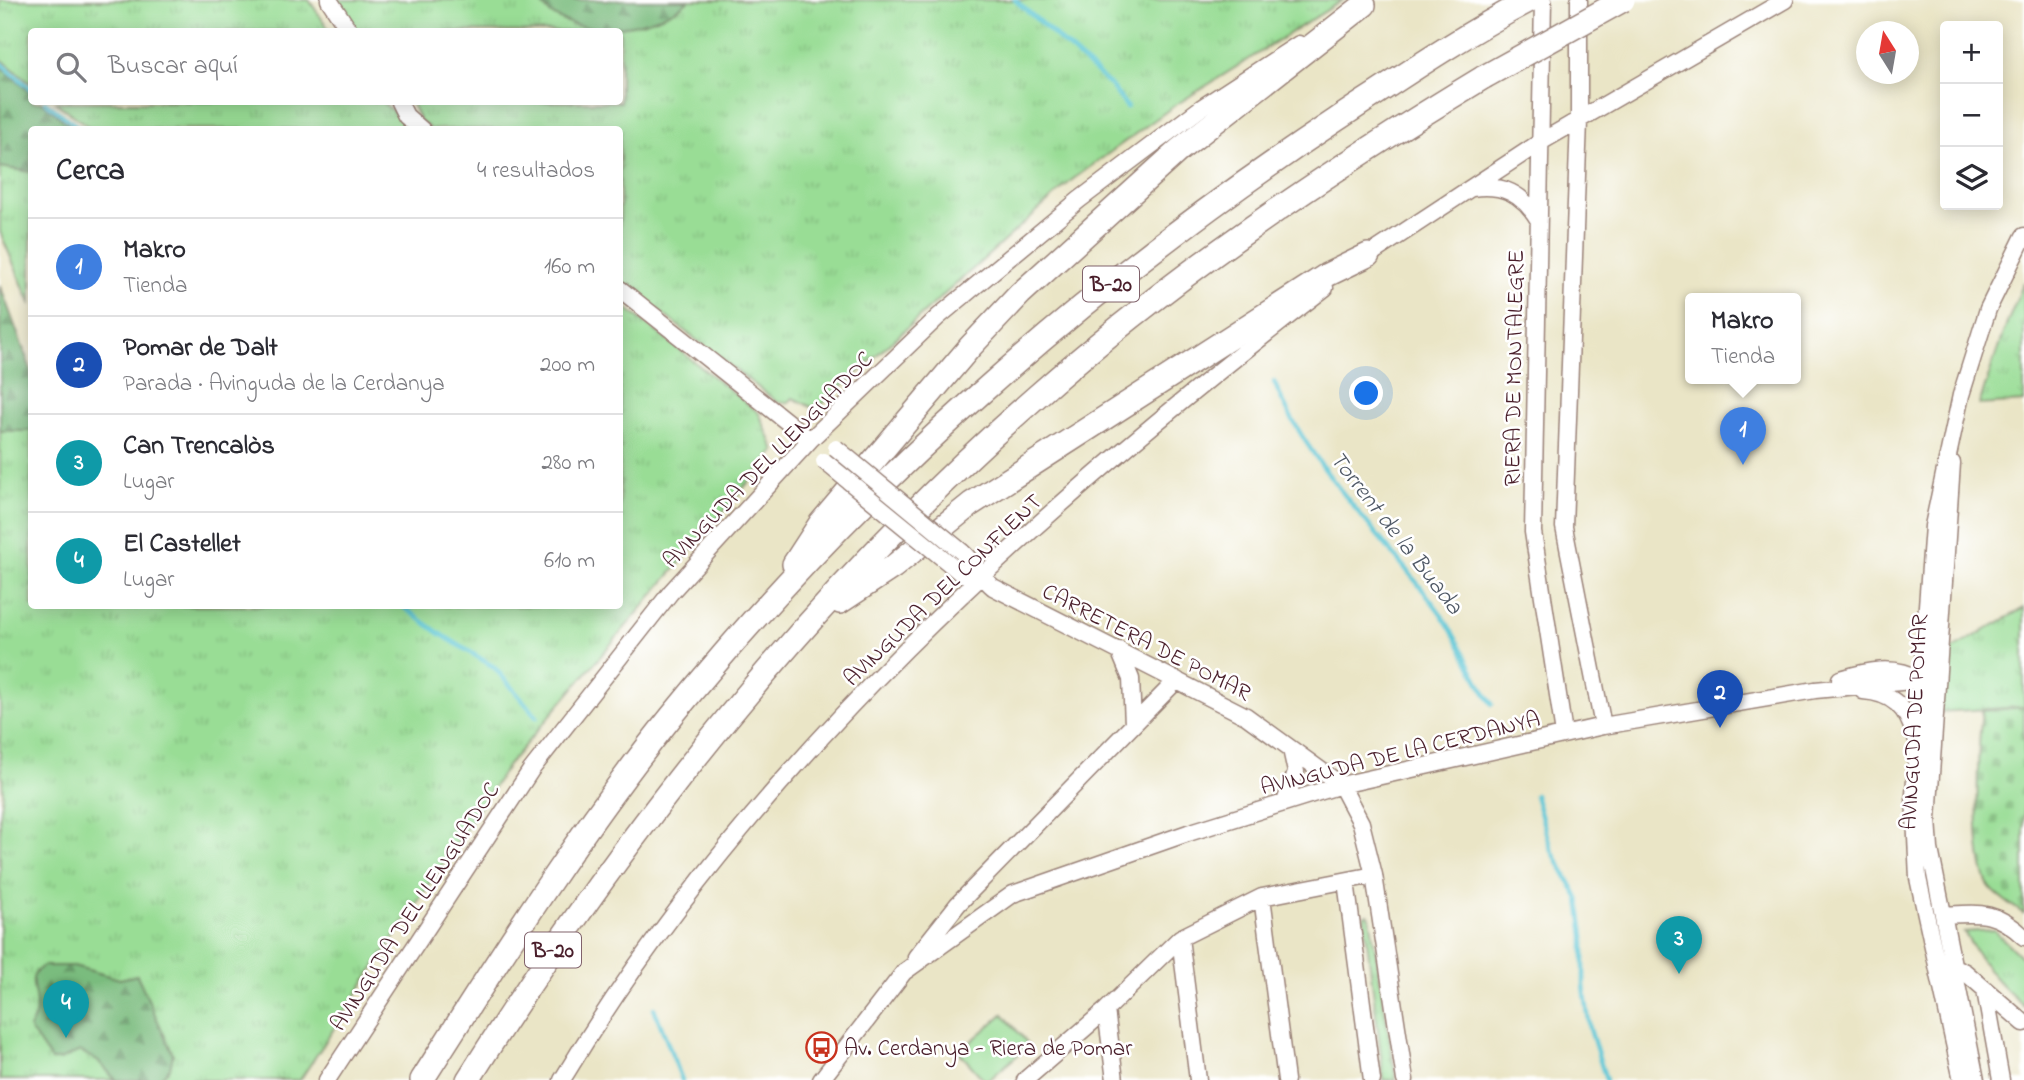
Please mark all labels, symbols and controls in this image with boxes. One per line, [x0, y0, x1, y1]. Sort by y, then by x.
north arrow [1856, 21, 1919, 84]
map controls [1940, 21, 2003, 210]
button: + [1940, 21, 2003, 84]
search box [28, 28, 623, 105]
icon: search [52, 48, 90, 86]
text: Buscar aquí [108, 48, 238, 86]
button: − [1940, 84, 2003, 147]
button: layers [1940, 147, 2003, 210]
text: Cerca [56, 150, 125, 194]
text: 4 resultados [477, 155, 595, 188]
text: Makro [123, 232, 186, 270]
street label: RIERA DE MONTALEGRE [1497, 249, 1534, 487]
text: 1 [75, 251, 83, 284]
text: 160 m [544, 251, 595, 284]
road number: B-20 [1083, 266, 1139, 302]
text: Tienda [123, 270, 187, 303]
popup [1685, 293, 1801, 384]
text: Makro [1711, 303, 1774, 341]
text: Pomar de Dalt [123, 330, 278, 368]
text: Tienda [1711, 341, 1775, 374]
street label: AVINGUDA DEL LLENGUADOC [656, 345, 882, 577]
text: 2 [73, 349, 85, 382]
text: 200 m [540, 349, 595, 382]
text: Parada · Avinguda de la Cerdanya [123, 368, 445, 401]
your location [1349, 376, 1383, 410]
pin: 1 [1720, 407, 1766, 465]
text: Can Trencalòs [123, 428, 275, 466]
water label: Torrent de la Buada [1320, 444, 1471, 624]
text: 3 [74, 447, 84, 480]
text: 280 m [541, 447, 595, 480]
text: Lugar [123, 466, 175, 499]
street label: AVINGUDA DEL CONFLENT [837, 487, 1051, 695]
text: El Castellet [123, 526, 241, 564]
text: 4 [74, 545, 84, 578]
text: 610 m [544, 545, 595, 578]
text: Lugar [123, 564, 175, 597]
street label: CARRETERA DE POMAR [1036, 576, 1256, 710]
street label: AVINGUDA DE POMAR [1893, 613, 1938, 831]
pin: 2 [1697, 670, 1743, 728]
street label: AVINGUDA DE LA CERDANYA [1257, 704, 1544, 805]
street label: AVINGUDA DEL LLENGUADOC [323, 776, 509, 1038]
pin: 3 [1656, 916, 1702, 974]
road number: B-20 [525, 932, 581, 968]
pin: 4 [43, 980, 89, 1038]
bus stop icon: Av. Cerdanya - Riera de Pomar [804, 1030, 838, 1064]
place label: Av. Cerdanya - Riera de Pomar [844, 1033, 1133, 1068]

